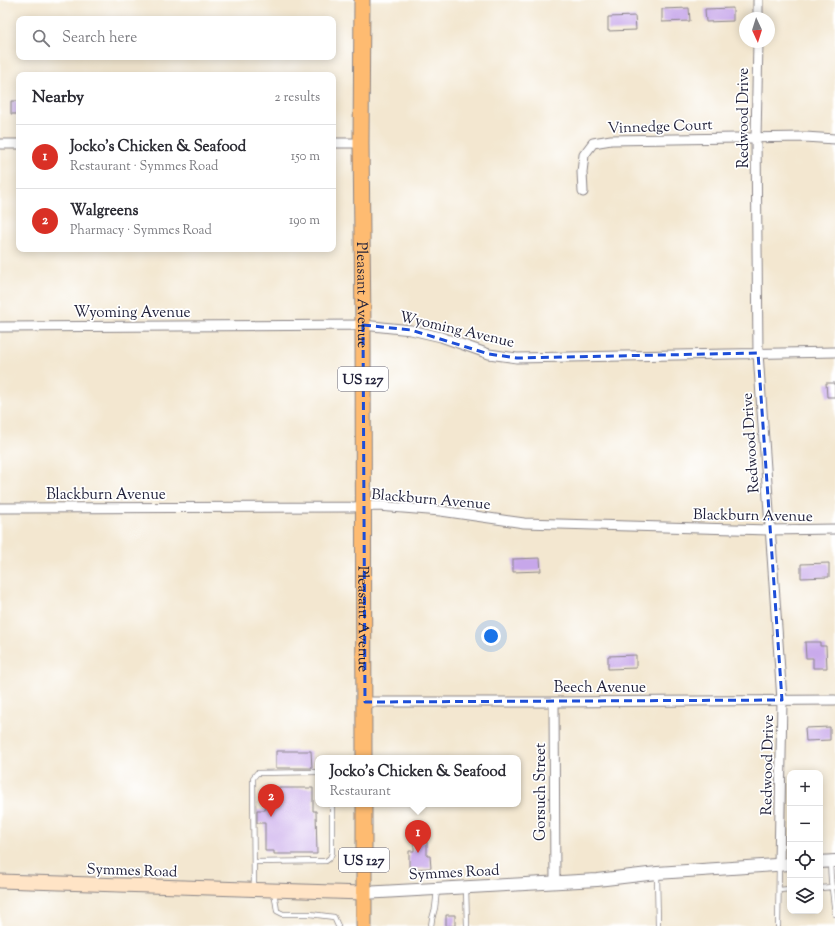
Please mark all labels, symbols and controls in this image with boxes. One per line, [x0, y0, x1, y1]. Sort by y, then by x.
north arrow [739, 12, 775, 48]
search box [16, 16, 336, 60]
icon: search [30, 27, 52, 49]
text: Search here [62, 28, 137, 49]
street label: Redwood Drive [734, 68, 755, 168]
text: Nearby [32, 86, 84, 110]
text: 2 results [275, 89, 320, 107]
street label: Vinnedge Court [607, 115, 713, 140]
text: Jocko's Chicken & Seafood [70, 137, 246, 158]
text: 1 [43, 148, 47, 166]
text: 150 m [291, 148, 320, 166]
text: Restaurant · Symmes Road [70, 158, 218, 176]
text: Walgreens [70, 201, 138, 222]
text: 2 [42, 212, 48, 230]
text: 190 m [289, 212, 320, 230]
text: Pharmacy · Symmes Road [70, 222, 212, 240]
street label: Pleasant Avenue [350, 242, 372, 348]
street label: Wyoming Avenue [73, 303, 191, 324]
street label: Wyoming Avenue [397, 307, 516, 354]
road number: US 127 [338, 367, 388, 391]
street label: Redwood Drive [738, 392, 765, 494]
street label: Blackburn Avenue [46, 485, 166, 506]
street label: Blackburn Avenue [370, 485, 491, 516]
street label: Blackburn Avenue [693, 505, 813, 528]
street label: Pleasant Avenue [352, 566, 373, 672]
your location [481, 626, 501, 646]
street label: Beech Avenue [554, 678, 646, 699]
street label: Redwood Drive [757, 715, 780, 816]
street label: Gorsuch Street [531, 743, 552, 841]
popup [315, 755, 521, 807]
text: Jocko's Chicken & Seafood [330, 762, 506, 783]
map controls [787, 770, 823, 914]
button: + [787, 770, 823, 806]
text: Restaurant [330, 783, 391, 801]
pin: 2 [258, 784, 284, 817]
button: − [787, 806, 823, 842]
pin: 1 [405, 820, 431, 853]
button: locate [787, 842, 823, 878]
road number: US 127 [339, 848, 389, 872]
street label: Symmes Road [86, 859, 178, 884]
street label: Symmes Road [408, 861, 501, 886]
button: layers [787, 878, 823, 914]

